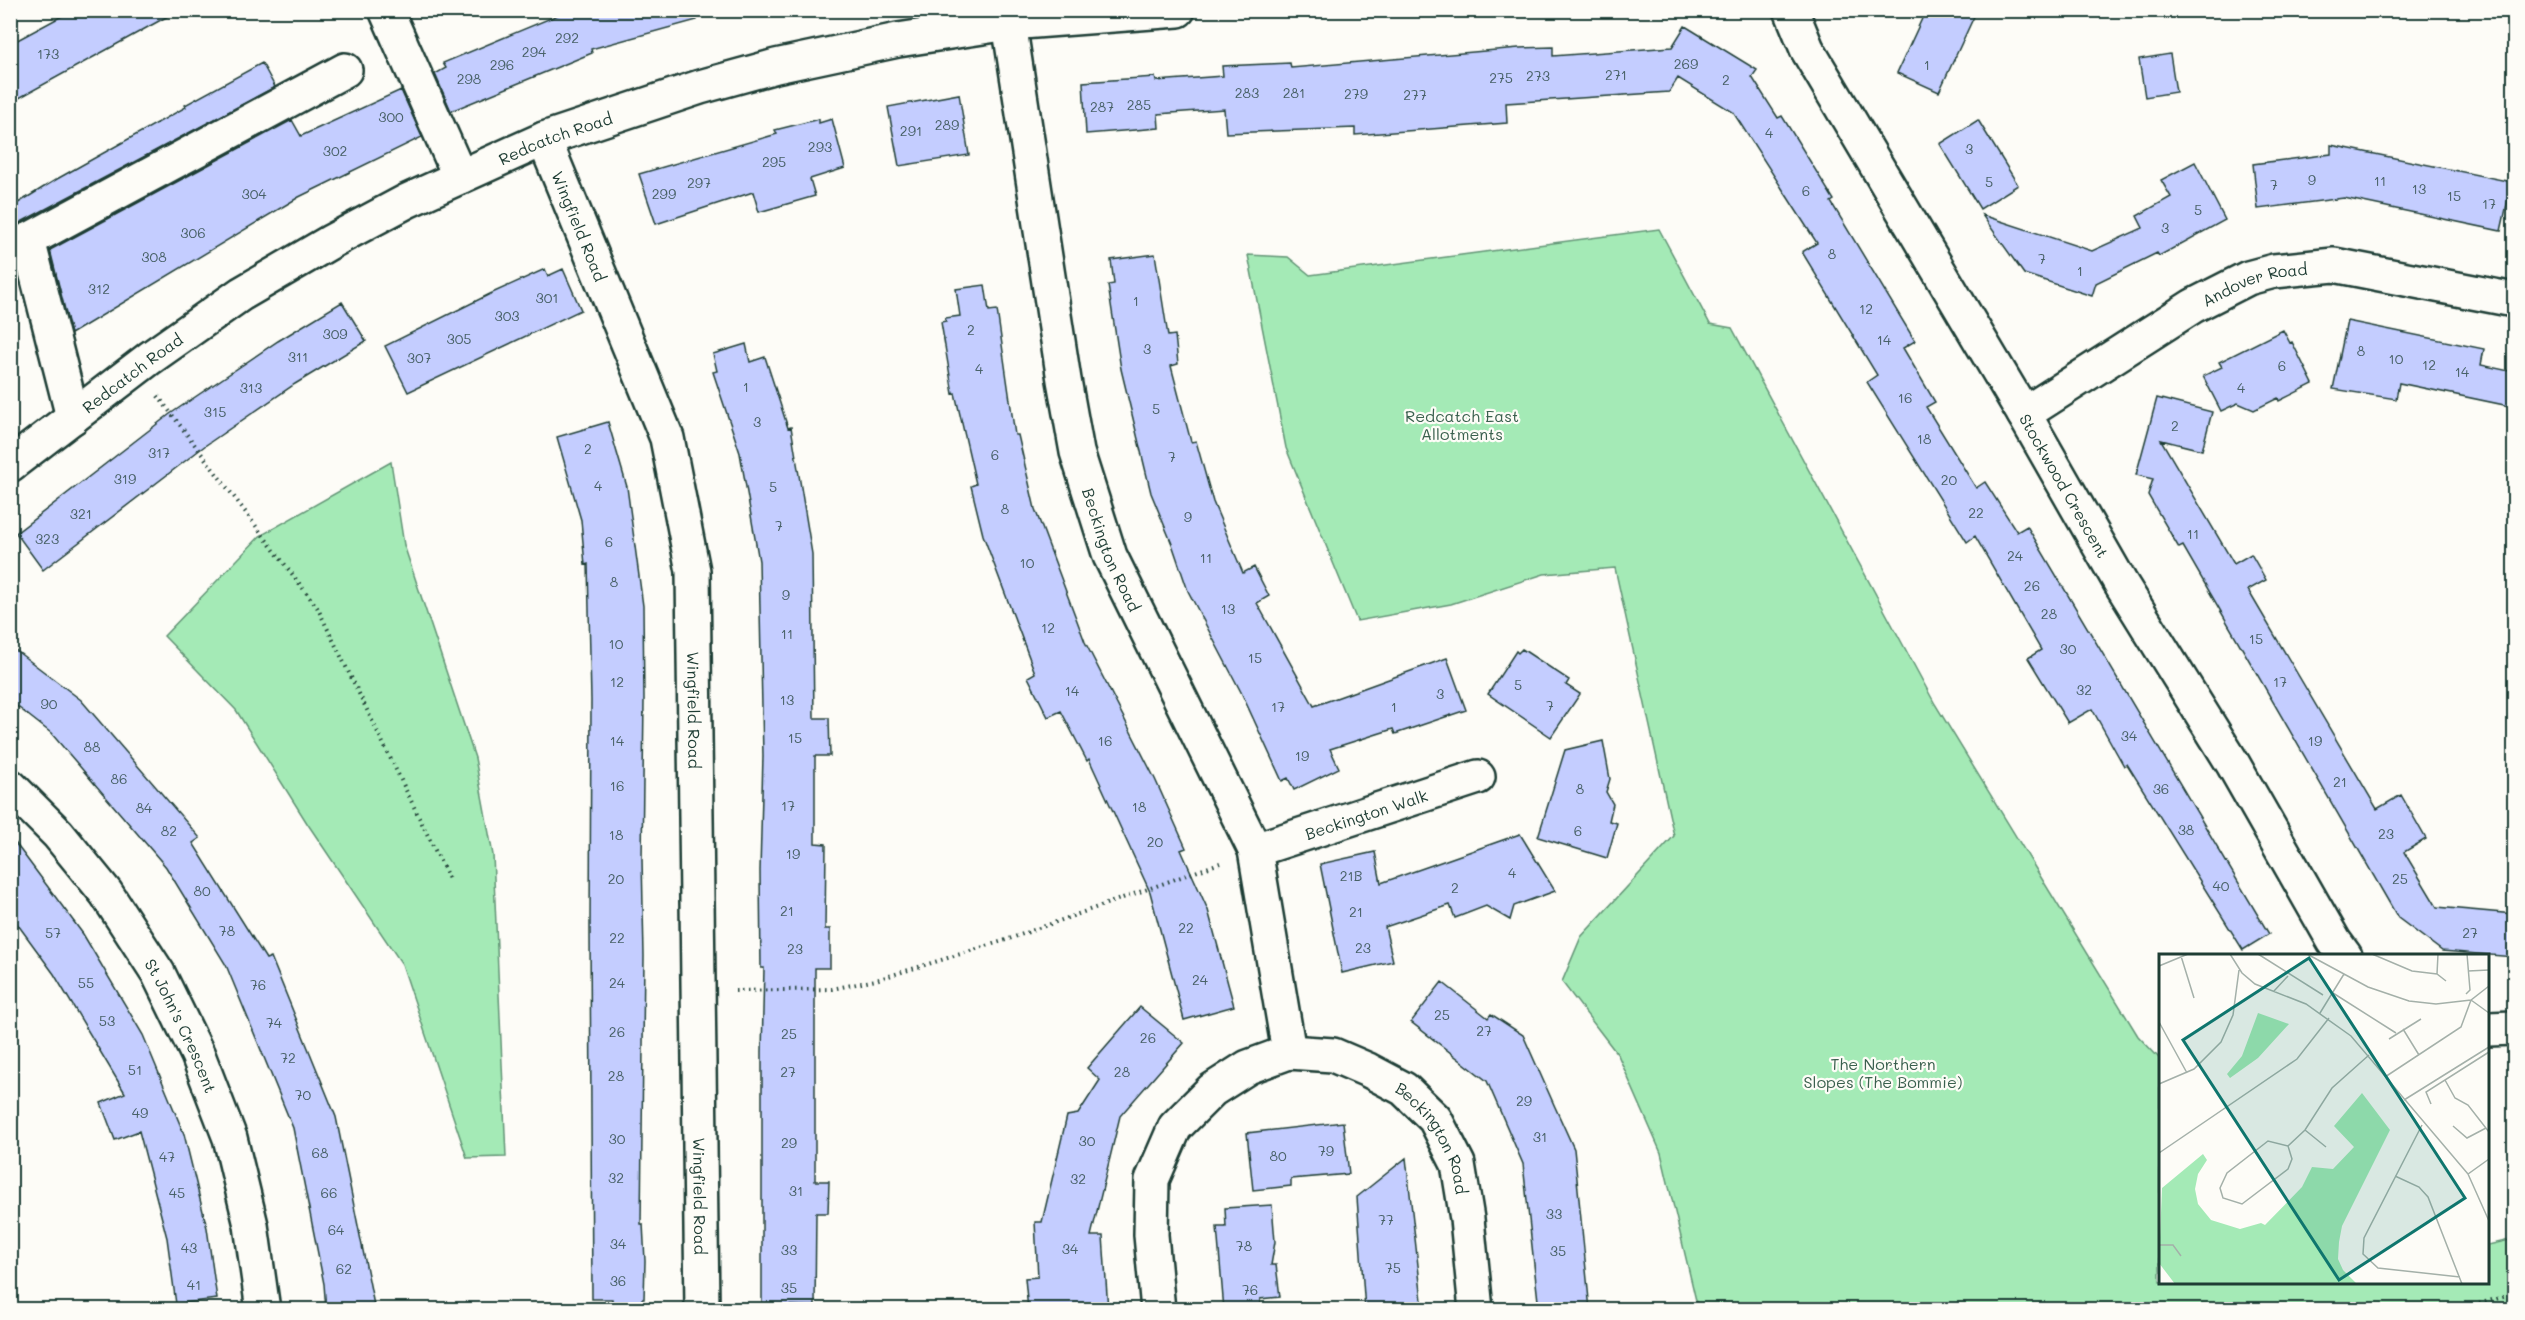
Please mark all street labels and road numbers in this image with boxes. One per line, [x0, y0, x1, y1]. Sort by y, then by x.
street label: Redcatch Road [495, 107, 615, 169]
street label: Wingfield Road [548, 168, 612, 284]
street label: Andover Road [2198, 257, 2308, 310]
street label: Redcatch Road [77, 328, 186, 417]
street label: Stockwood Crescent [2015, 410, 2114, 561]
street label: Beckington Road [1078, 485, 1146, 615]
street label: Wingfield Road [683, 651, 706, 769]
street label: Beckington Walk [1302, 784, 1430, 843]
street label: St John's Crescent [141, 954, 222, 1096]
street label: Beckington Road [1393, 1076, 1473, 1196]
street label: Wingfield Road [689, 1137, 712, 1255]

